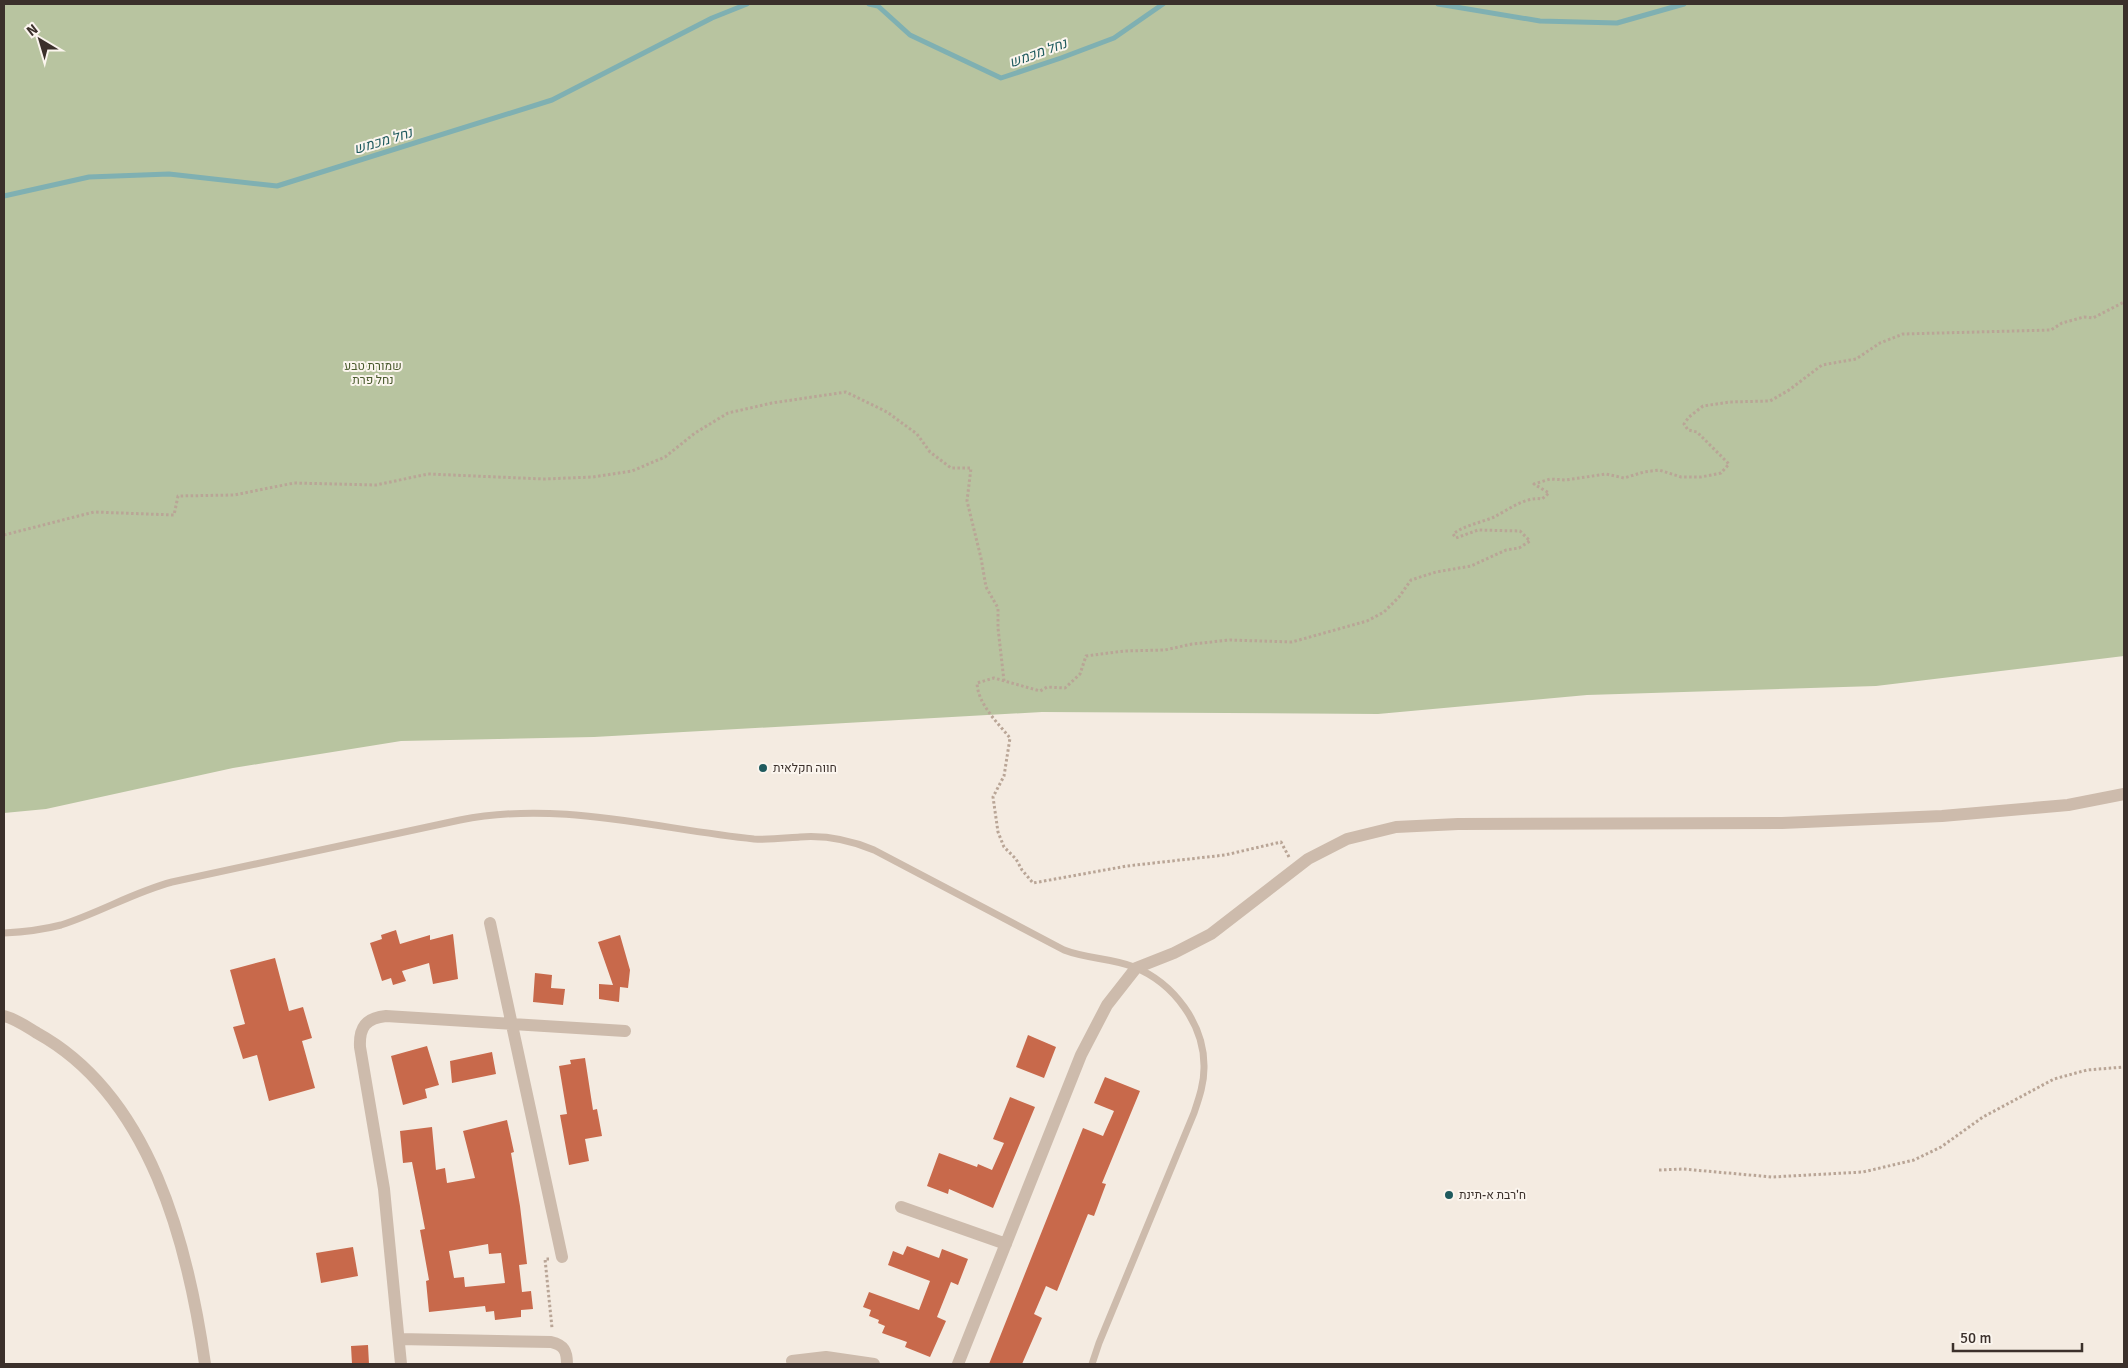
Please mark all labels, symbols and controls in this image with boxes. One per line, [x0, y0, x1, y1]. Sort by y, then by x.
north arrow [15, 15, 65, 65]
text: N [23, 20, 41, 40]
water label: נחל מכמש [1007, 34, 1070, 71]
water label: נחל מכמש [352, 124, 415, 158]
park label: שמורת טבע נחל פרת [344, 359, 402, 388]
place label: חווה חקלאית [773, 761, 837, 776]
marker: חווה חקלאית [757, 762, 769, 774]
place label: ח'רבת א-תינת [1459, 1188, 1526, 1203]
marker: ח'רבת א-תינת [1443, 1189, 1455, 1201]
scale bar [1953, 1320, 2082, 1352]
text: 50 m [1960, 1329, 1991, 1347]

